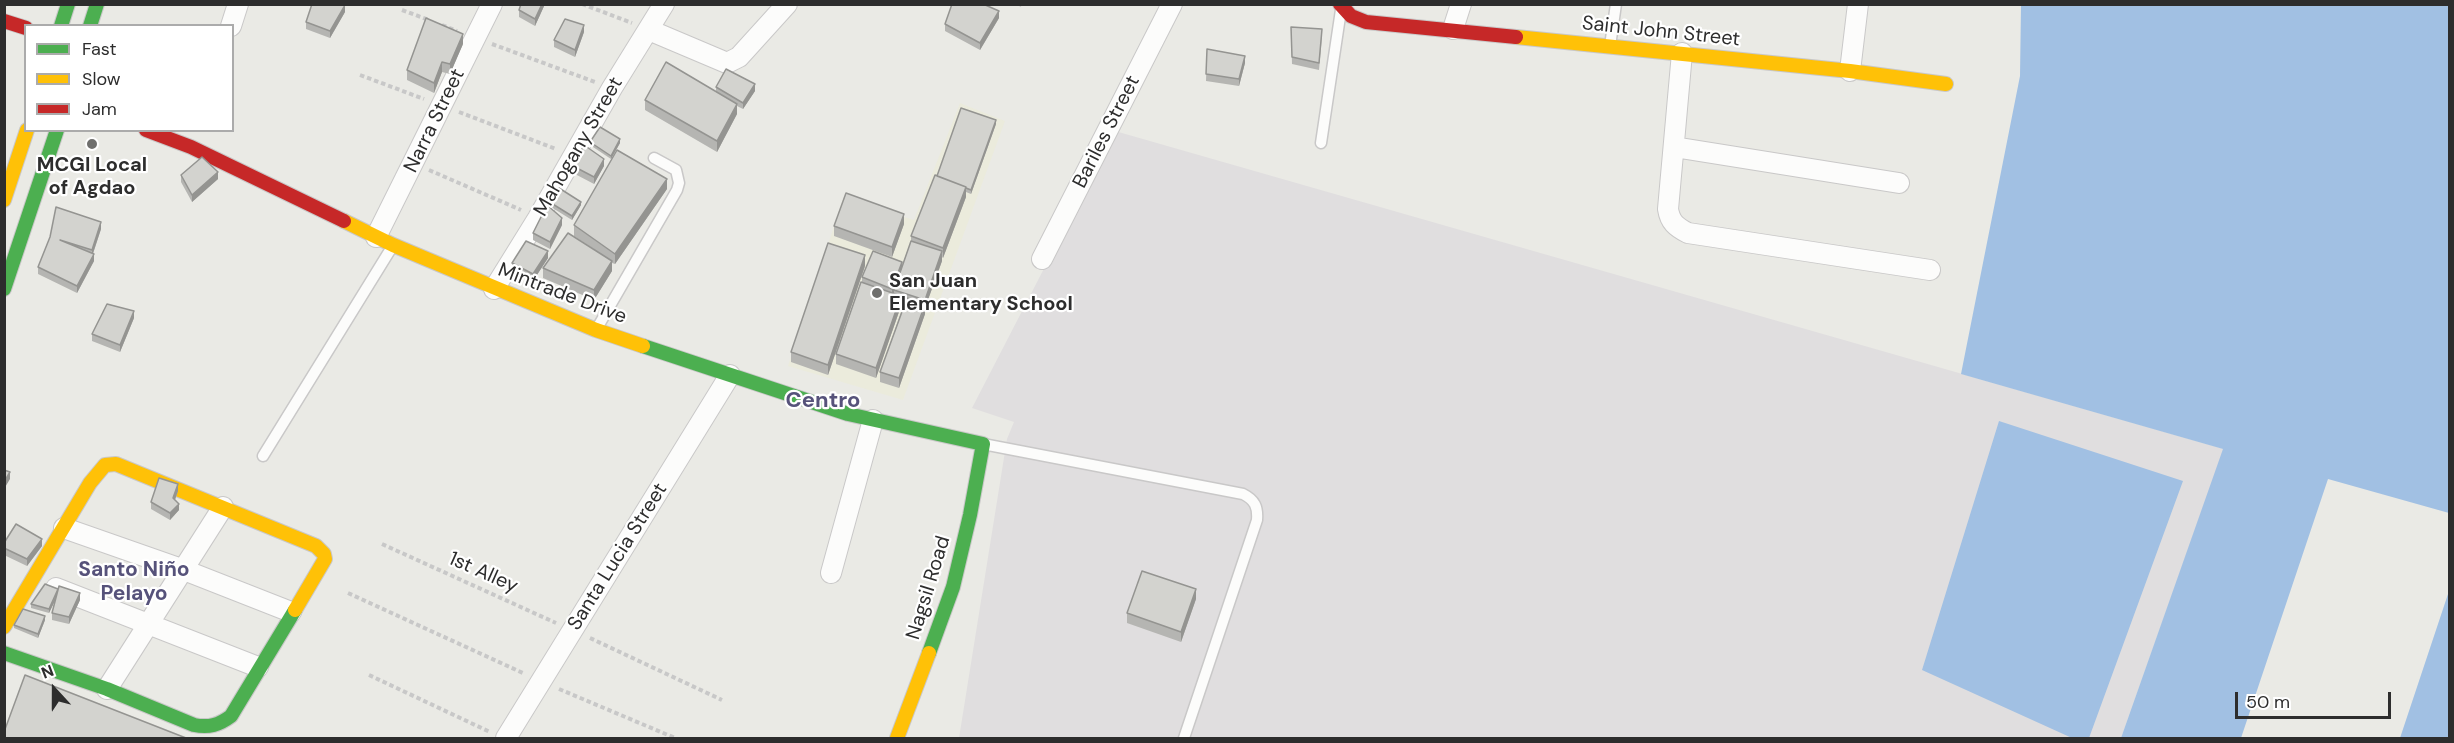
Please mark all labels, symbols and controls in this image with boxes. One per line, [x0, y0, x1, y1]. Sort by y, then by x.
street label: Saint John Street [1581, 12, 1741, 52]
legend [24, 24, 234, 132]
text: Fast [82, 37, 117, 61]
street label: Narra Street [400, 65, 470, 177]
text: Slow [82, 67, 121, 91]
street label: Bariles Street [1068, 72, 1146, 192]
street label: Mahogany Street [529, 73, 629, 221]
text: Jam [82, 97, 117, 121]
marker: MCGI Local of Agdao [85, 137, 99, 151]
place label: MCGI Local of Agdao [37, 154, 147, 201]
street label: Mintrade Drive [494, 258, 630, 330]
place label: San Juan Elementary School [889, 270, 1073, 317]
marker: San Juan Elementary School [870, 286, 884, 300]
district label: Centro [786, 388, 860, 414]
street label: Santa Lucia Street [563, 479, 673, 635]
street label: Nagsil Road [902, 533, 956, 643]
street label: 1st Alley [445, 547, 521, 599]
district label: Santo Niño Pelayo [78, 557, 190, 607]
north arrow [24, 659, 84, 719]
text: N [38, 660, 57, 684]
scale bar [2238, 680, 2394, 718]
text: 50 m [2246, 690, 2290, 714]

